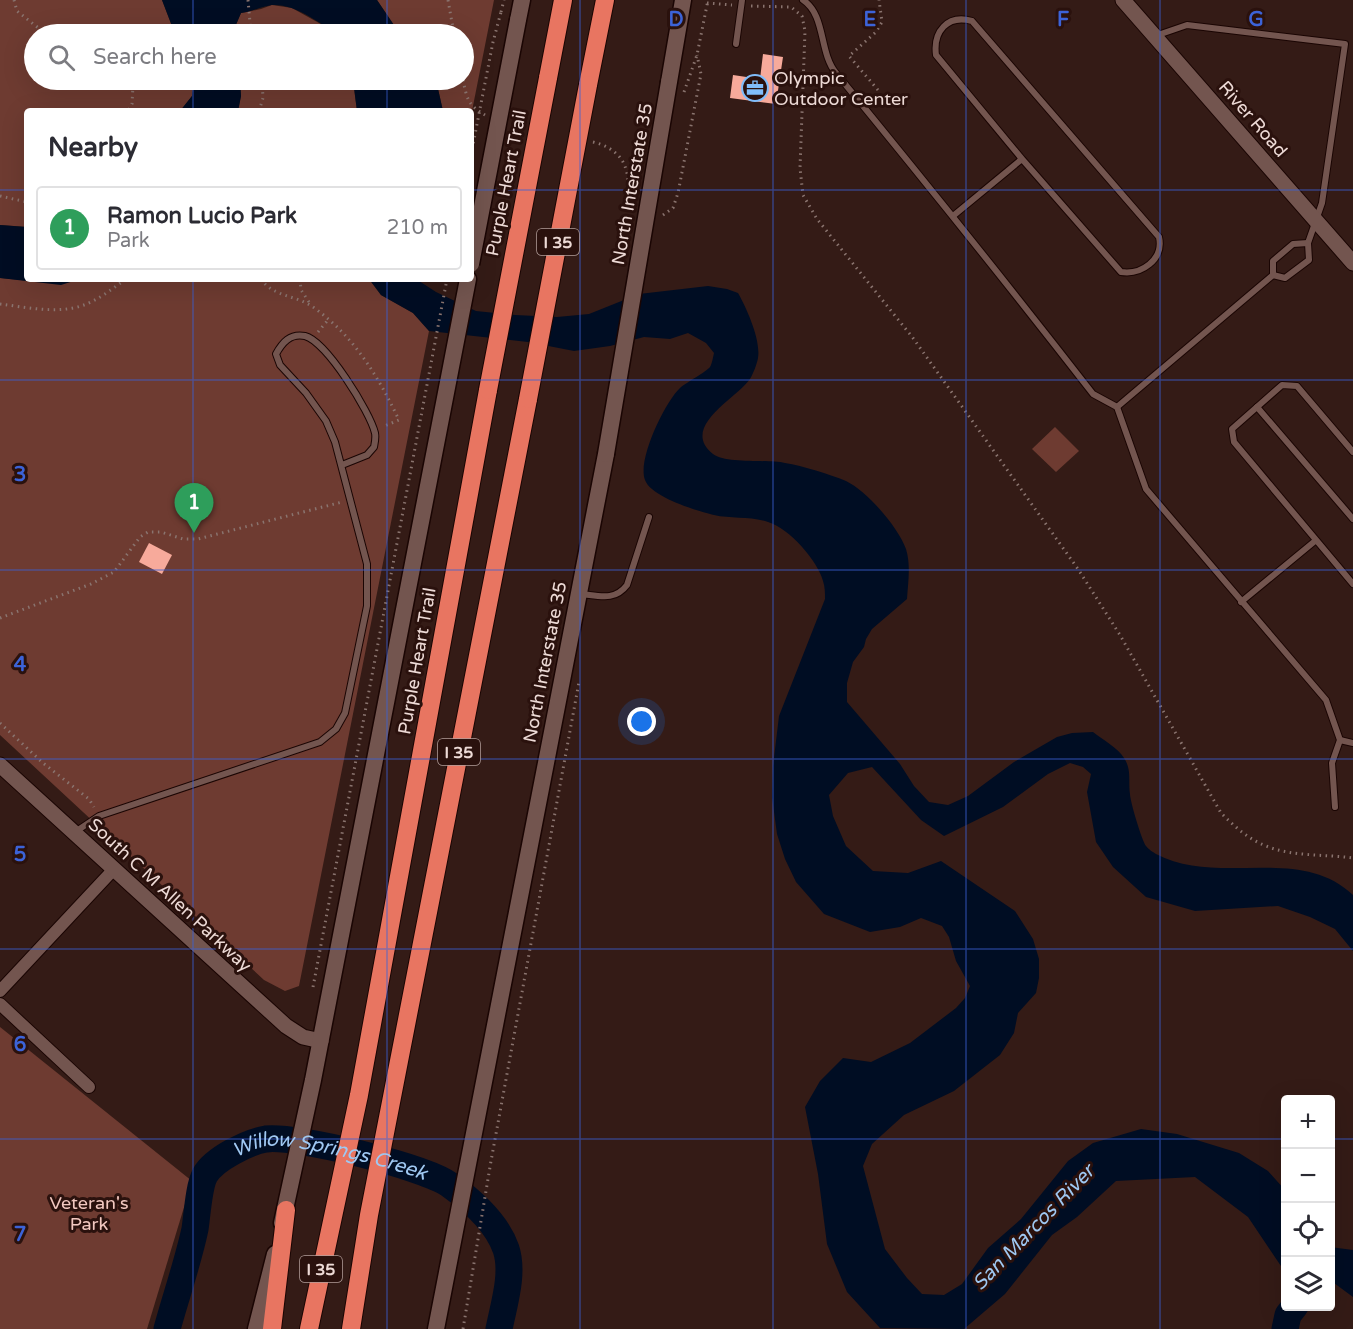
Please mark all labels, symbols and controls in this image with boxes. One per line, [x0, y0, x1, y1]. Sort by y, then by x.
text: D [668, 8, 684, 32]
text: E [864, 8, 877, 32]
text: F [1057, 8, 1069, 32]
text: G [1248, 8, 1264, 32]
search box [24, 24, 474, 90]
icon: search [45, 41, 78, 74]
text: Search here [93, 44, 217, 70]
place label: Olympic Outdoor Center [774, 67, 908, 110]
office icon: Olympic Outdoor Center [740, 73, 770, 103]
street label: River Road [1214, 76, 1292, 162]
street label: North Interstate 35 [607, 102, 657, 266]
street label: Purple Heart Trail [481, 108, 531, 258]
text: Nearby [48, 132, 138, 163]
text: Ramon Lucio Park [107, 203, 297, 229]
text: 1 [63, 216, 76, 240]
text: 210 m [387, 216, 448, 240]
text: Park [107, 229, 150, 253]
road number: I 35 [537, 229, 579, 255]
text: 3 [14, 463, 26, 487]
pin: 1 [174, 484, 214, 533]
street label: North Interstate 35 [519, 580, 571, 744]
street label: Purple Heart Trail [393, 586, 441, 736]
text: 4 [14, 653, 27, 677]
your location [627, 707, 656, 736]
road number: I 35 [438, 739, 480, 765]
street label: South C M Allen Parkway [84, 814, 256, 977]
text: 5 [14, 843, 26, 867]
text: 6 [14, 1033, 26, 1057]
map controls [1281, 1095, 1335, 1311]
button: + [1281, 1095, 1335, 1149]
water label: Willow Springs Creek [228, 1128, 432, 1187]
button: − [1281, 1149, 1335, 1203]
water label: San Marcos River [968, 1158, 1101, 1295]
park label: Veteran's Park [49, 1192, 129, 1235]
button: locate [1281, 1203, 1335, 1257]
text: 7 [14, 1223, 26, 1247]
road number: I 35 [300, 1256, 342, 1282]
button: layers [1281, 1257, 1335, 1311]

